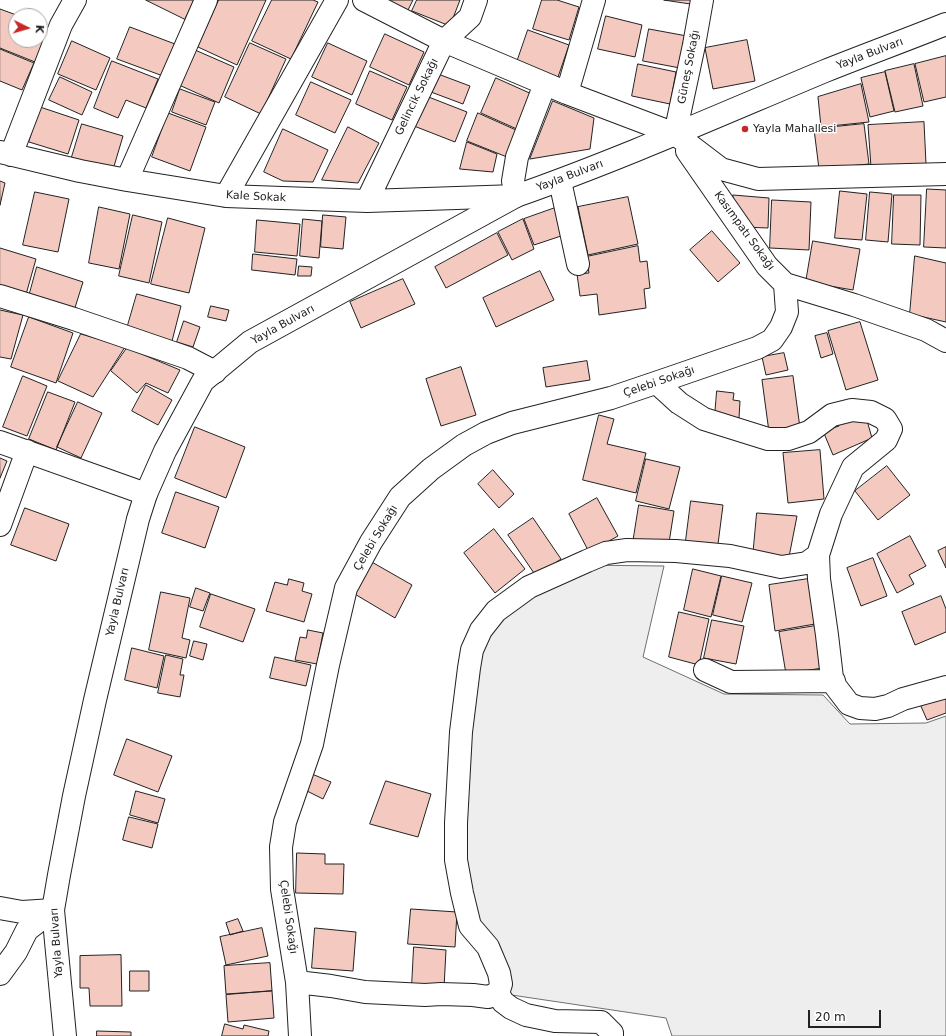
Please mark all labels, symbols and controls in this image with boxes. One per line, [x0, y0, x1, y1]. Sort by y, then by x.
north arrow [8, 8, 48, 48]
text: K [33, 24, 46, 34]
street label: Güneş Sokağı [675, 29, 703, 105]
street label: Yayla Bulvarı [835, 35, 905, 73]
street label: Gelincik Sokağı [393, 56, 441, 138]
place label: Yayla Mahallesi [753, 122, 836, 136]
marker: Yayla Mahallesi [740, 124, 750, 134]
street label: Yayla Bulvarı [535, 157, 605, 195]
street label: Kale Sokak [226, 189, 286, 205]
street label: Kasımpatı Sokağı [711, 189, 777, 273]
street label: Yayla Bulvarı [249, 302, 317, 348]
street label: Çelebi Sokağı [622, 364, 696, 400]
street label: Çelebi Sokağı [351, 503, 401, 573]
street label: Yayla Bulvarı [104, 566, 132, 638]
street label: Çelebi Sokağı [276, 879, 300, 955]
street label: Yayla Bulvarı [48, 908, 66, 978]
scale bar [810, 1002, 883, 1028]
text: 20 m [815, 1010, 846, 1024]

